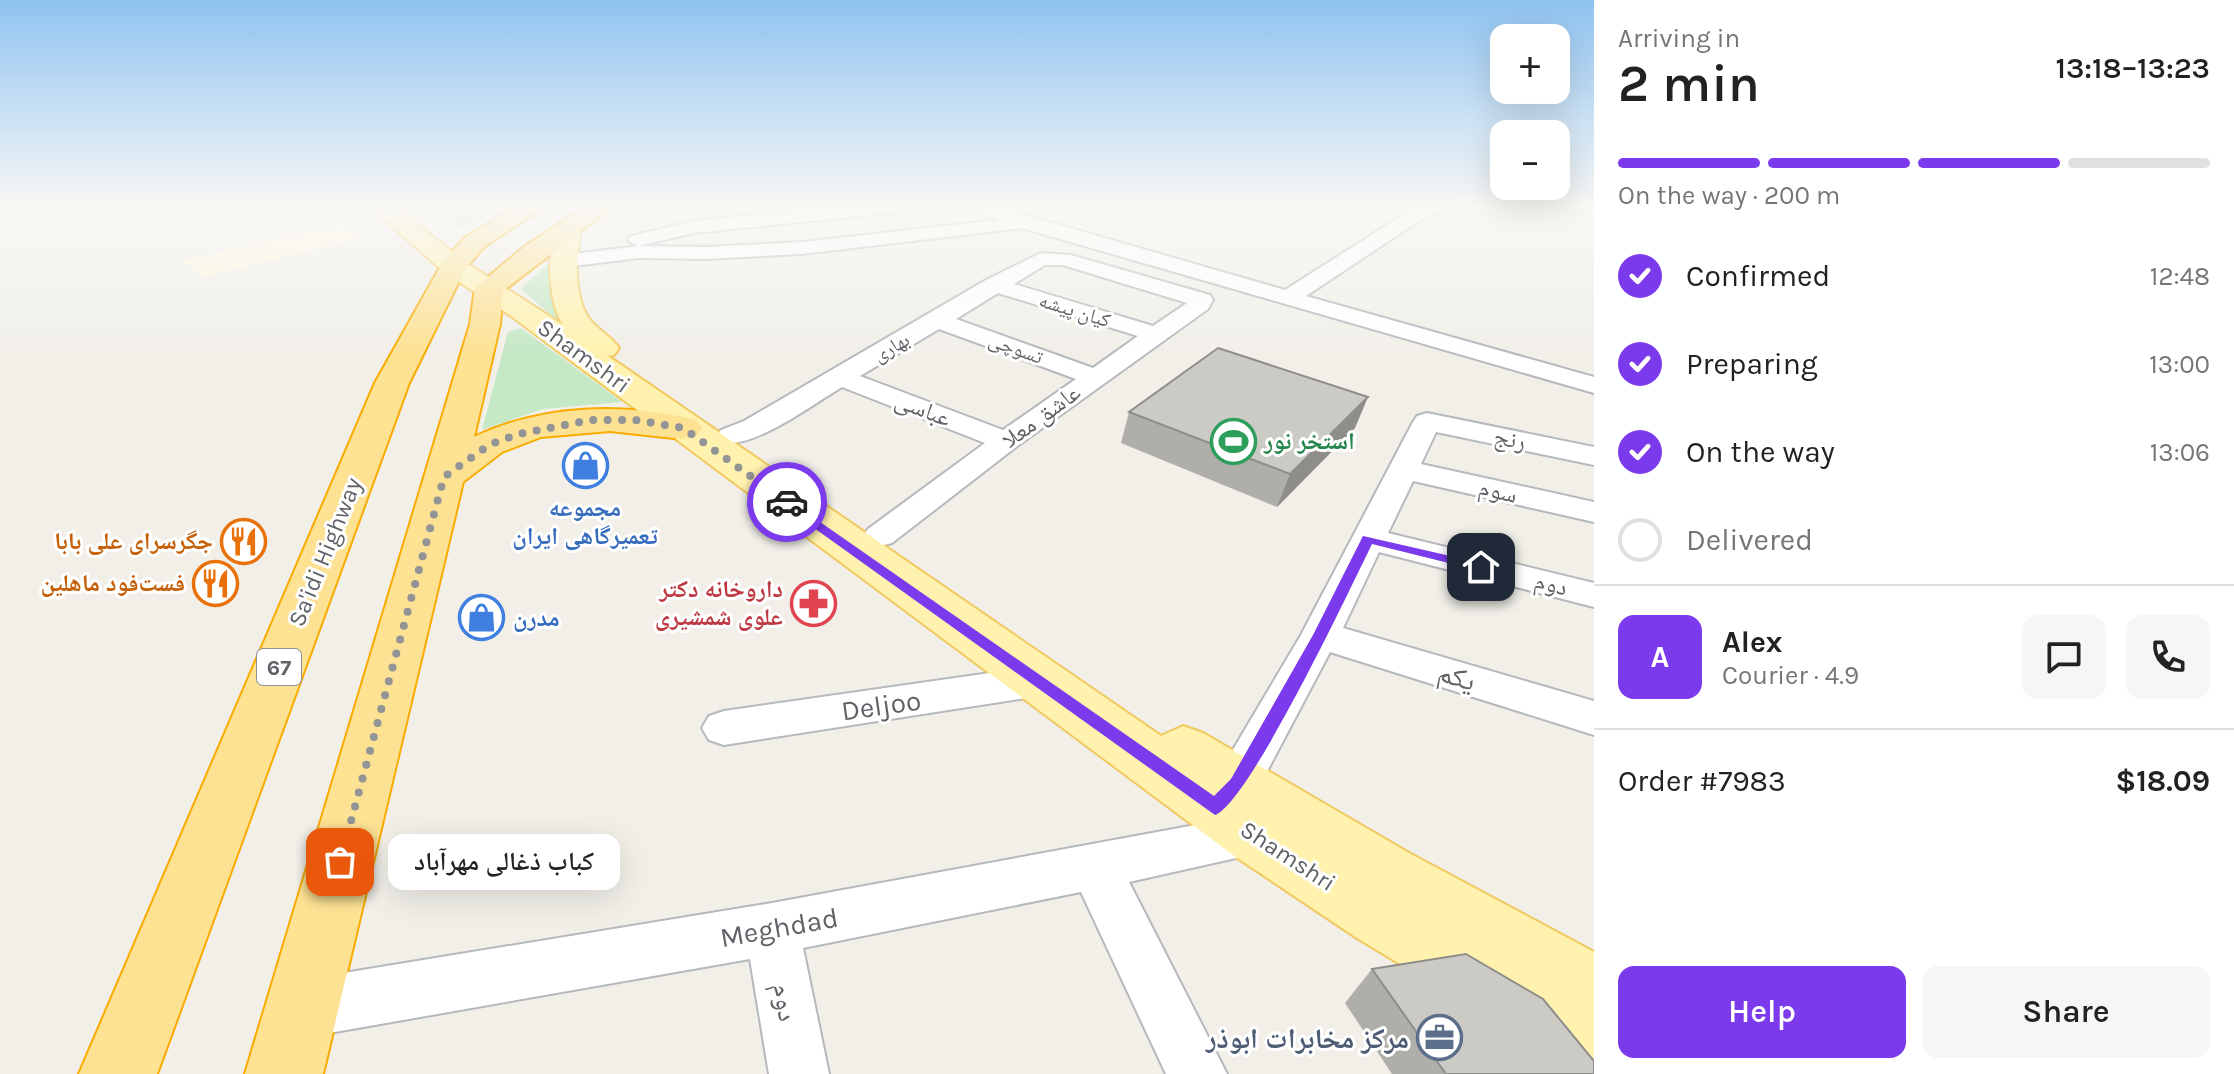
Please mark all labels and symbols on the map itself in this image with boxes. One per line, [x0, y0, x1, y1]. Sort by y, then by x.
street label: کیان پیشه [1036, 289, 1113, 332]
street label: Shamshri [532, 313, 636, 399]
street label: بهاری [869, 328, 914, 367]
street label: تسوچی [986, 328, 1046, 369]
street label: عاشق معلا [996, 378, 1086, 454]
street label: عباسی [891, 386, 955, 432]
sports icon: استخر نور [1209, 417, 1257, 465]
street label: رنج [1492, 422, 1528, 457]
place label: استخر نور [1263, 427, 1355, 455]
shop icon: مجموعه تعمیرگاهی ایران [561, 442, 609, 490]
courier [747, 462, 827, 542]
street label: Sa'idi Highway [282, 473, 368, 631]
street label: سوم [1476, 473, 1520, 511]
place label: مجموعه تعمیرگاهی ایران [512, 494, 658, 550]
restaurant icon: جگرسرای علی بابا [220, 517, 268, 565]
place label: جگرسرای علی بابا [54, 527, 213, 555]
pin [1447, 533, 1515, 601]
restaurant icon: فست‌فود ماهلین [192, 559, 240, 607]
street label: دوم [1531, 566, 1570, 604]
place label: فست‌فود ماهلین [40, 569, 185, 597]
place label: داروخانه دکتر علوی شمشیری [655, 575, 783, 631]
pharmacy icon: داروخانه دکتر علوی شمشیری [790, 579, 838, 627]
shop icon: مدرن [458, 594, 506, 642]
place label: مدرن [513, 604, 560, 632]
road number: 67 [257, 649, 301, 685]
street label: یکم [1434, 655, 1479, 700]
street label: Deljoo [839, 684, 923, 727]
street label: Shamshri [1235, 815, 1341, 897]
pin [306, 828, 374, 896]
callout: کباب ذغالی مهرآباد [388, 834, 620, 890]
street label: Meghdad [717, 901, 841, 954]
street label: دوم [764, 980, 805, 1024]
office icon: مرکز مخابرات ابوذر [1416, 1014, 1464, 1062]
place label: مرکز مخابرات ابوذر [1205, 1022, 1409, 1055]

